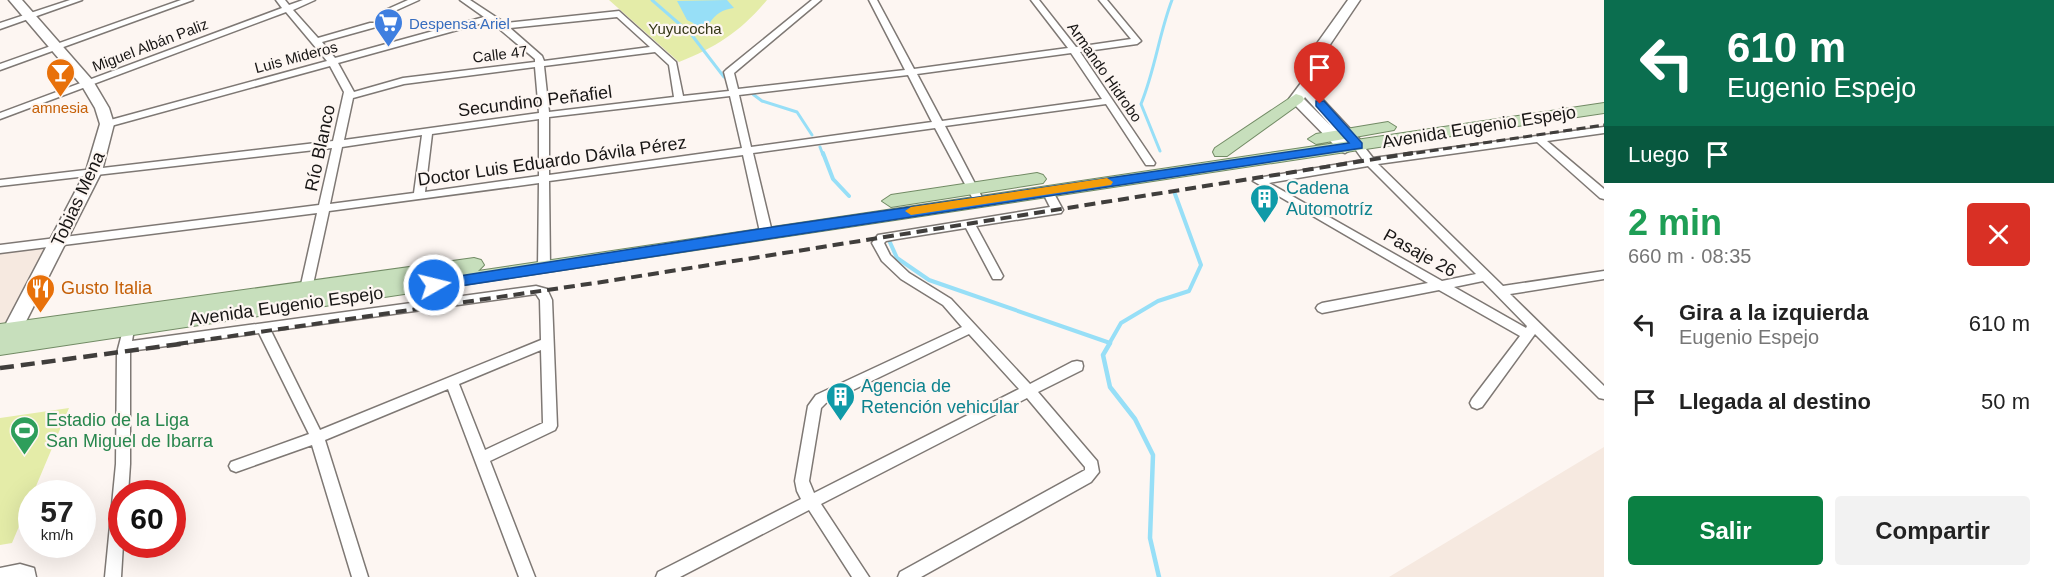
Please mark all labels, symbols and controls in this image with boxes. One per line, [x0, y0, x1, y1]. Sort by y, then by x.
supermarket icon: Despensa Ariel [372, 7, 404, 49]
street label: Miguel Albán Paliz [90, 15, 210, 75]
place label: Despensa Ariel [409, 15, 510, 32]
street label: Armando Hidrobo [1064, 19, 1146, 125]
park label: Yuyucocha [648, 20, 722, 37]
icon: left [1628, 24, 1706, 102]
text: 610 m [1727, 24, 1846, 71]
street label: Luis Mideros [253, 38, 339, 76]
street label: Calle 47 [472, 42, 528, 66]
pin [1294, 42, 1345, 104]
icon: arrive [1303, 51, 1336, 84]
bar icon: amnesia [44, 56, 76, 98]
text: Eugenio Espejo [1727, 73, 1916, 103]
street label: Secundino Peñafiel [457, 82, 613, 120]
place label: amnesia [32, 99, 89, 116]
street label: Avenida Eugenio Espejo [1381, 102, 1577, 152]
street label: Río Blanco [301, 103, 339, 193]
street label: Doctor Luis Eduardo Dávila Pérez [416, 132, 688, 190]
icon: arrive [1701, 138, 1734, 171]
text: Luego [1628, 142, 1689, 167]
street label: Tobias Mena [47, 148, 109, 249]
place label: Cadena Automotríz [1286, 178, 1373, 219]
building icon: Cadena Automotríz [1249, 182, 1281, 224]
text: 2 min [1628, 202, 1722, 243]
button: close [1967, 203, 2030, 266]
street label: Pasaje 26 [1380, 225, 1460, 281]
text: 660 m · 08:35 [1628, 245, 1751, 267]
position arrow [402, 253, 466, 317]
restaurant icon: Gusto Italia [24, 272, 56, 314]
place label: Gusto Italia [61, 278, 153, 298]
street label: Avenida Eugenio Espejo [188, 282, 384, 330]
text: Gira a la izquierda [1679, 300, 1869, 325]
icon: left [1628, 308, 1661, 341]
text: 610 m [1969, 311, 2030, 336]
text: Eugenio Espejo [1679, 326, 1819, 348]
place label: Agencia de Retención vehicular [861, 376, 1019, 417]
building icon: Agencia de Retención vehicular [824, 380, 856, 422]
icon: arrive [1628, 386, 1661, 419]
text: Llegada al destino [1679, 389, 1871, 414]
text: 50 m [1981, 389, 2030, 414]
place label: Estadio de la Liga San Miguel de Ibarra [46, 410, 214, 451]
sports icon: Estadio de la Liga San Miguel de Ibarra [9, 414, 41, 456]
speed limit sign: 60 [108, 480, 186, 558]
text: 57 [40, 495, 74, 528]
button: Salir [1628, 496, 1823, 565]
button: Compartir [1835, 496, 2030, 565]
text: km/h [41, 526, 73, 543]

